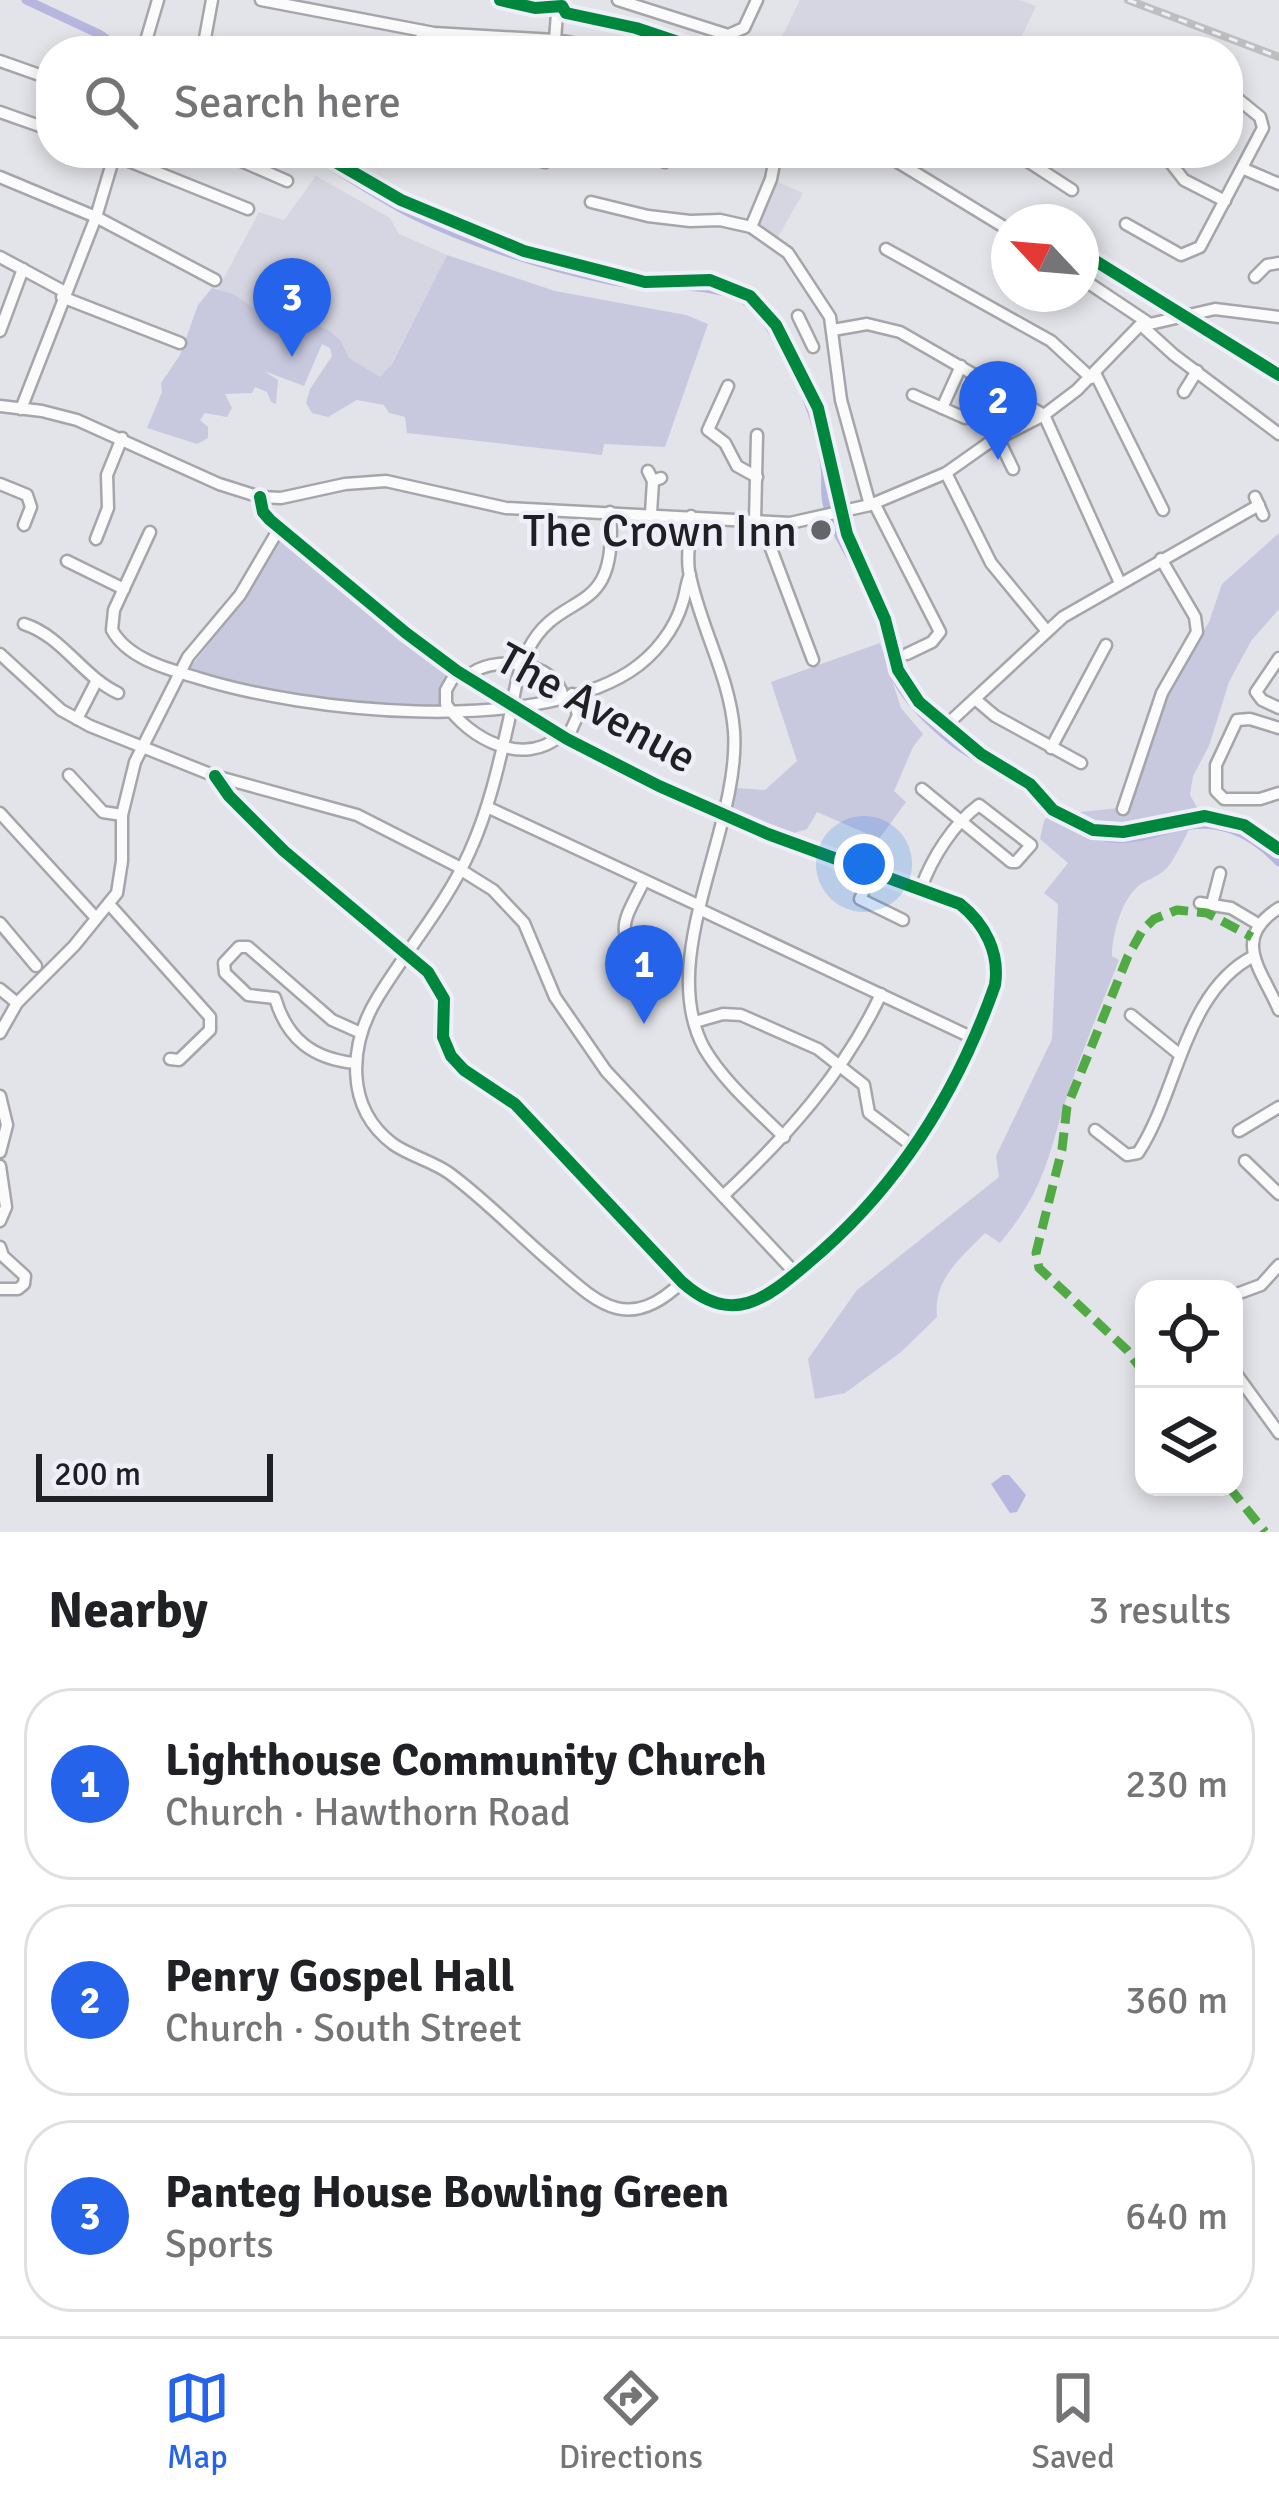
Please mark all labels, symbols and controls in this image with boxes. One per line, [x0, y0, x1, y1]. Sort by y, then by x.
search box [36, 36, 1243, 168]
icon: search [78, 69, 144, 135]
text: Search here [174, 75, 401, 130]
north arrow [991, 204, 1099, 312]
pin: 3 [253, 258, 331, 357]
pin: 2 [959, 361, 1037, 460]
place label: The Crown Inn [523, 504, 797, 559]
marker: The Crown Inn [808, 517, 834, 543]
street label: The Avenue [487, 631, 706, 786]
your location [834, 834, 894, 894]
pin: 1 [605, 925, 683, 1024]
map controls [1135, 1280, 1243, 1496]
button: locate [1135, 1280, 1243, 1388]
button: layers [1135, 1388, 1243, 1496]
scale bar [36, 1448, 273, 1501]
text: 200 m [54, 1454, 141, 1495]
text: Nearby [48, 1579, 208, 1642]
text: 3 results [1088, 1586, 1231, 1634]
text: Lighthouse Community Church [165, 1733, 767, 1788]
text: 1 [79, 1760, 101, 1808]
text: 230 m [1125, 1760, 1228, 1808]
text: Church · Hawthorn Road [165, 1788, 571, 1836]
text: Penry Gospel Hall [165, 1949, 514, 2004]
text: 2 [79, 1976, 101, 2024]
text: 360 m [1125, 1976, 1228, 2024]
text: Church · South Street [165, 2004, 522, 2052]
text: Panteg House Bowling Green [165, 2165, 729, 2220]
text: 3 [79, 2192, 101, 2240]
text: 640 m [1125, 2192, 1228, 2240]
text: Sports [165, 2220, 274, 2268]
tab: Map [164, 2365, 230, 2478]
tab: Directions [559, 2365, 703, 2478]
tab: Saved [1032, 2365, 1115, 2478]

